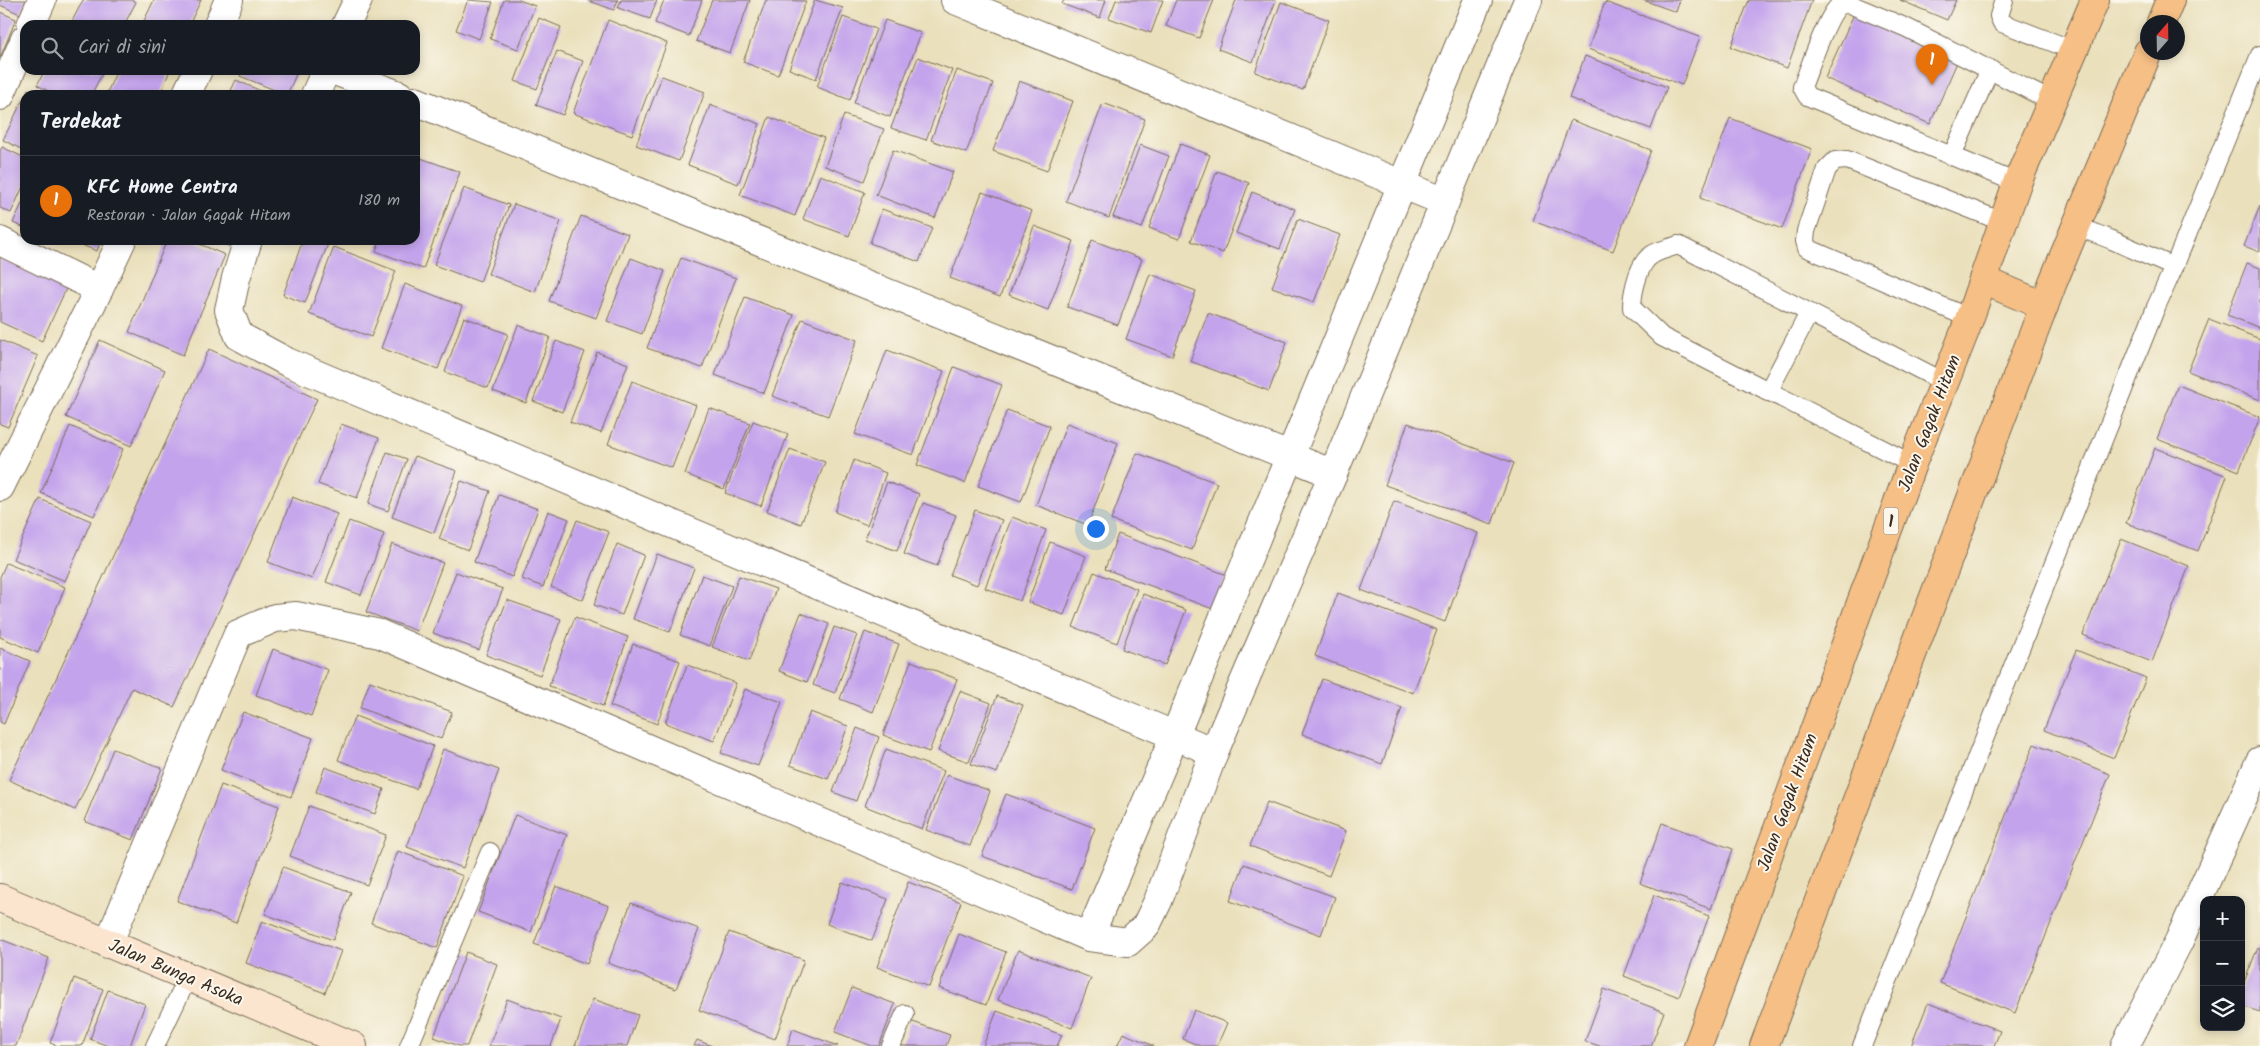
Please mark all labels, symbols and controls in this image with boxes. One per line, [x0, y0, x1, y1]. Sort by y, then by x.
north arrow [2140, 15, 2185, 60]
search box [20, 20, 420, 75]
text: Cari di sini [78, 33, 166, 63]
icon: search [38, 34, 66, 62]
pin: 1 [1916, 44, 1948, 85]
text: Terdekat [40, 106, 121, 139]
text: KFC Home Centra [87, 173, 238, 203]
text: 1 [54, 188, 58, 213]
text: 180 m [358, 188, 400, 213]
text: Restoran · Jalan Gagak Hitam [87, 203, 290, 228]
street label: Jalan Gagak Hitam [1891, 351, 1970, 496]
road number: 1 [1884, 508, 1898, 534]
your location [1083, 516, 1109, 542]
street label: Jalan Gagak Hitam [1750, 730, 1827, 875]
map controls [2200, 896, 2245, 1031]
button: + [2200, 896, 2245, 941]
street label: Jalan Bunga Asoka [103, 932, 247, 1015]
button: − [2200, 941, 2245, 986]
button: layers [2200, 986, 2245, 1031]

